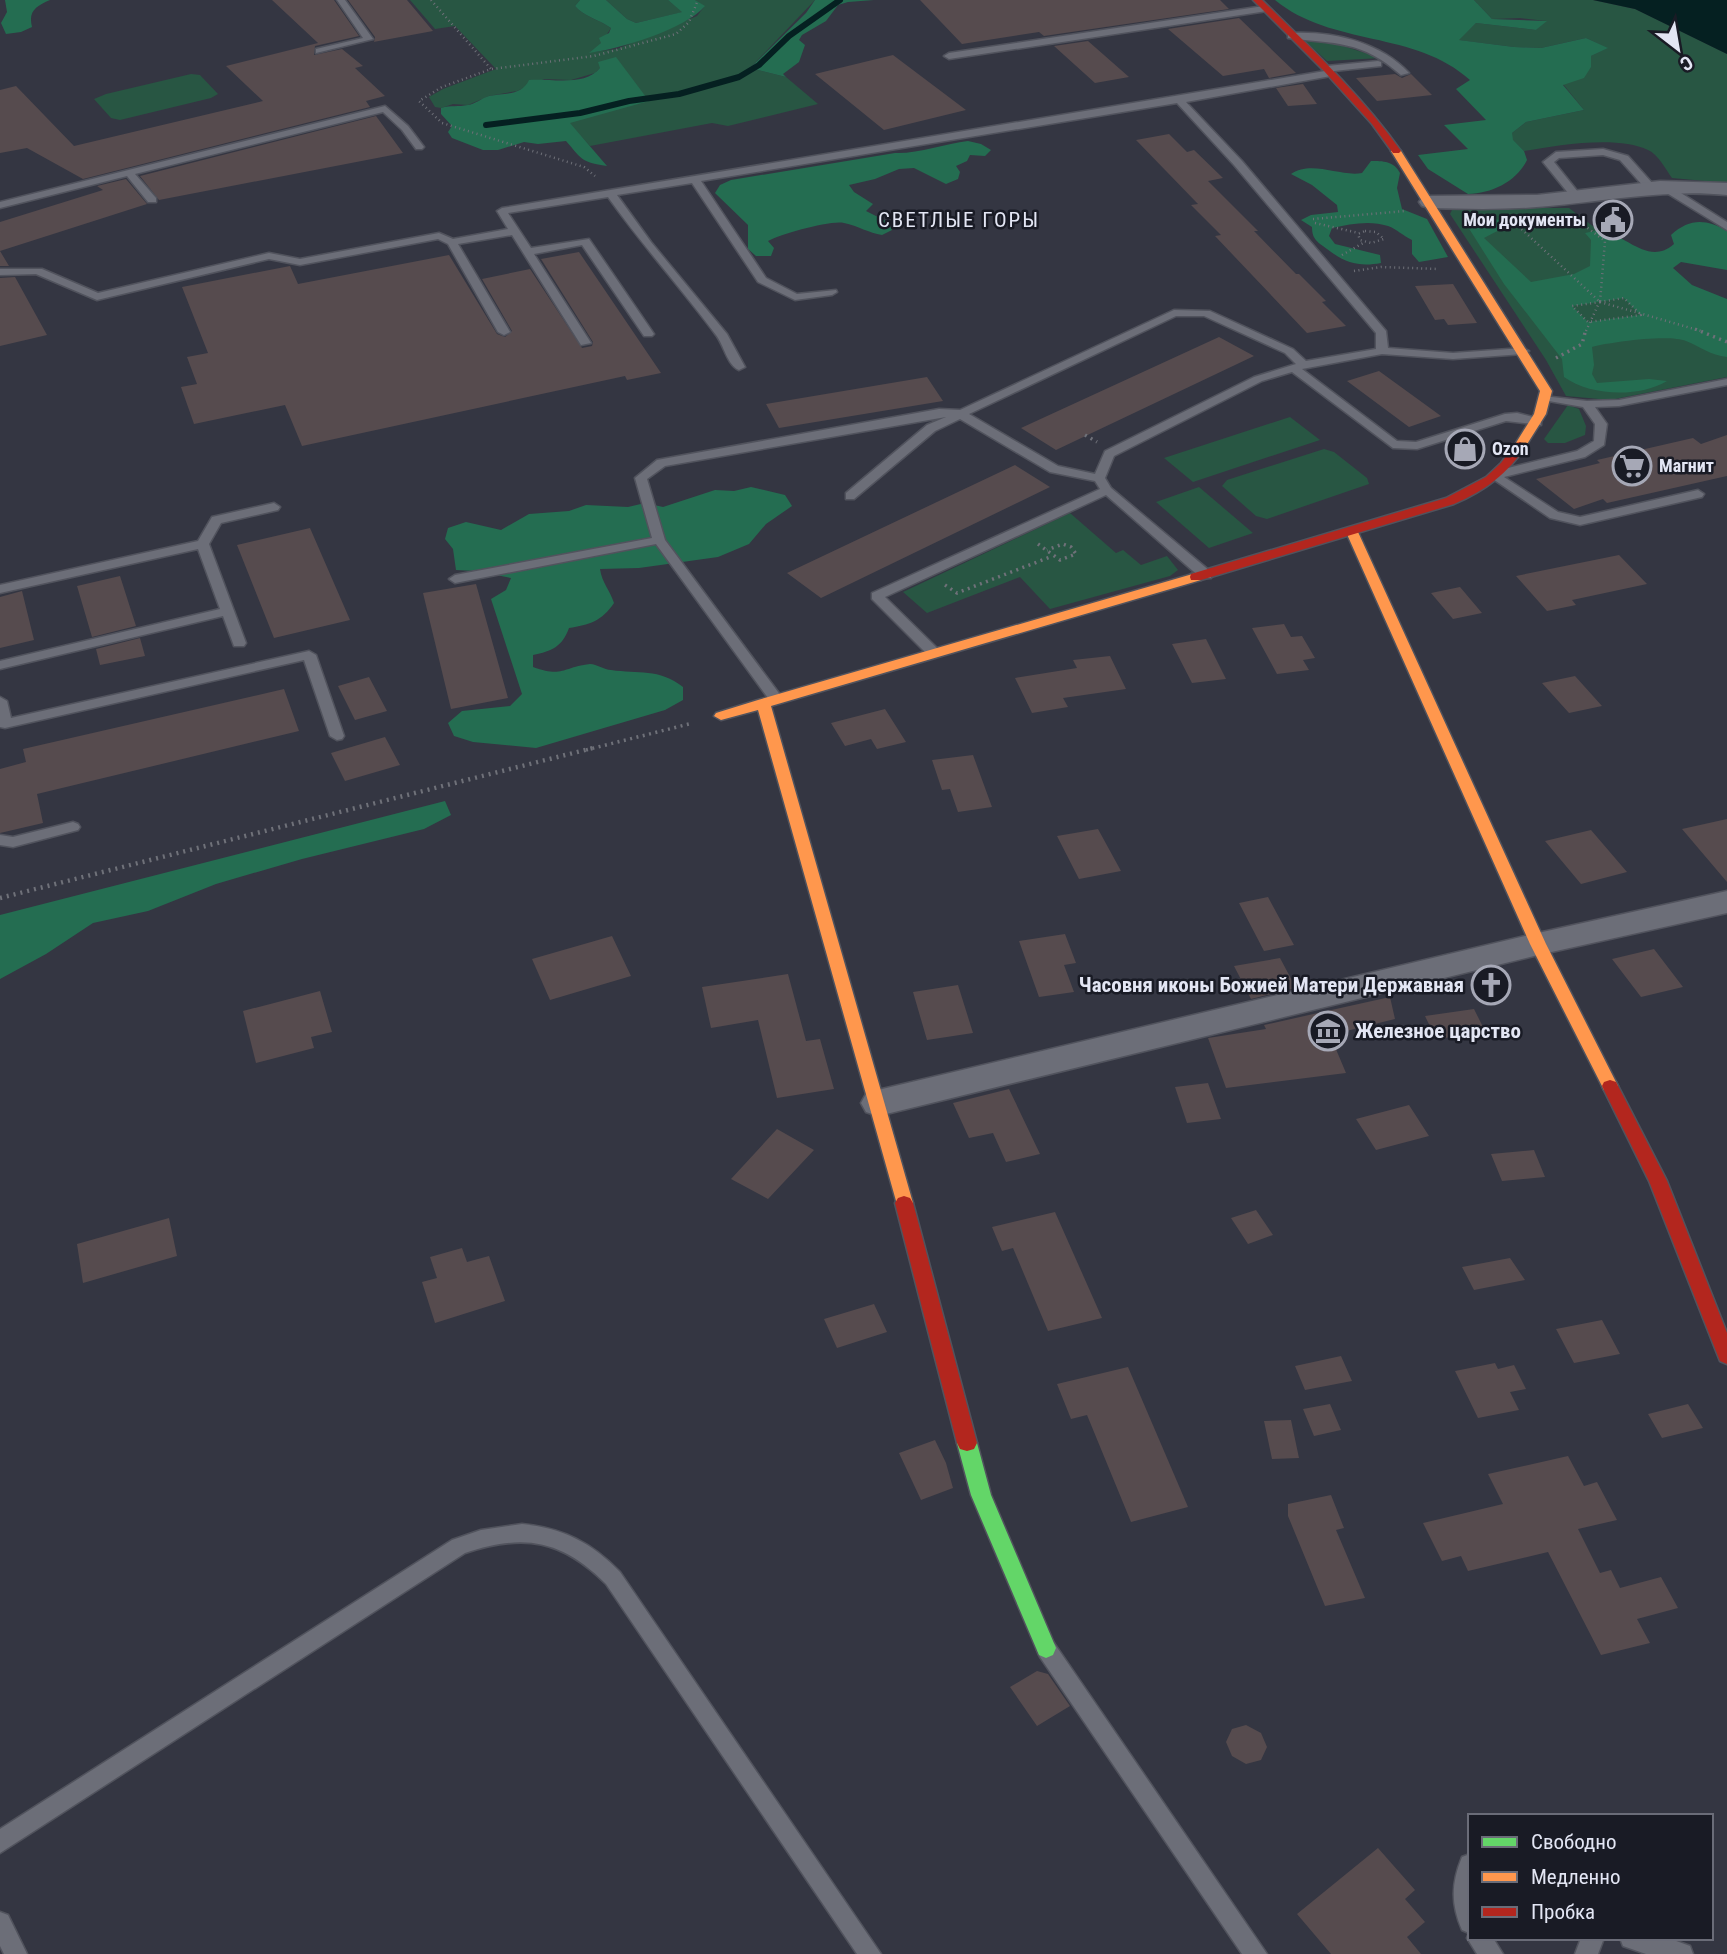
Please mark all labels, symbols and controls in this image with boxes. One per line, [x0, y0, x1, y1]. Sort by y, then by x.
north arrow [1643, 14, 1713, 84]
text: С [1676, 50, 1697, 76]
public building icon: Мои документы [1592, 199, 1634, 241]
district label: СВЕТЛЫЕ ГОРЫ [878, 208, 1040, 232]
place label: Мои документы [1463, 209, 1586, 230]
shop icon: Ozon [1444, 428, 1486, 470]
place label: Ozon [1492, 438, 1529, 459]
supermarket icon: Магнит [1611, 445, 1653, 487]
place label: Магнит [1659, 455, 1714, 476]
church icon: Часовня иконы Божией Матери Державная [1470, 964, 1512, 1006]
place label: Часовня иконы Божией Матери Державная [1079, 973, 1464, 997]
museum icon: Железное царство [1307, 1010, 1349, 1052]
place label: Железное царство [1355, 1019, 1521, 1043]
legend [1468, 1814, 1713, 1940]
text: Свободно [1531, 1830, 1617, 1854]
text: Медленно [1531, 1865, 1620, 1889]
text: Пробка [1531, 1900, 1595, 1924]

